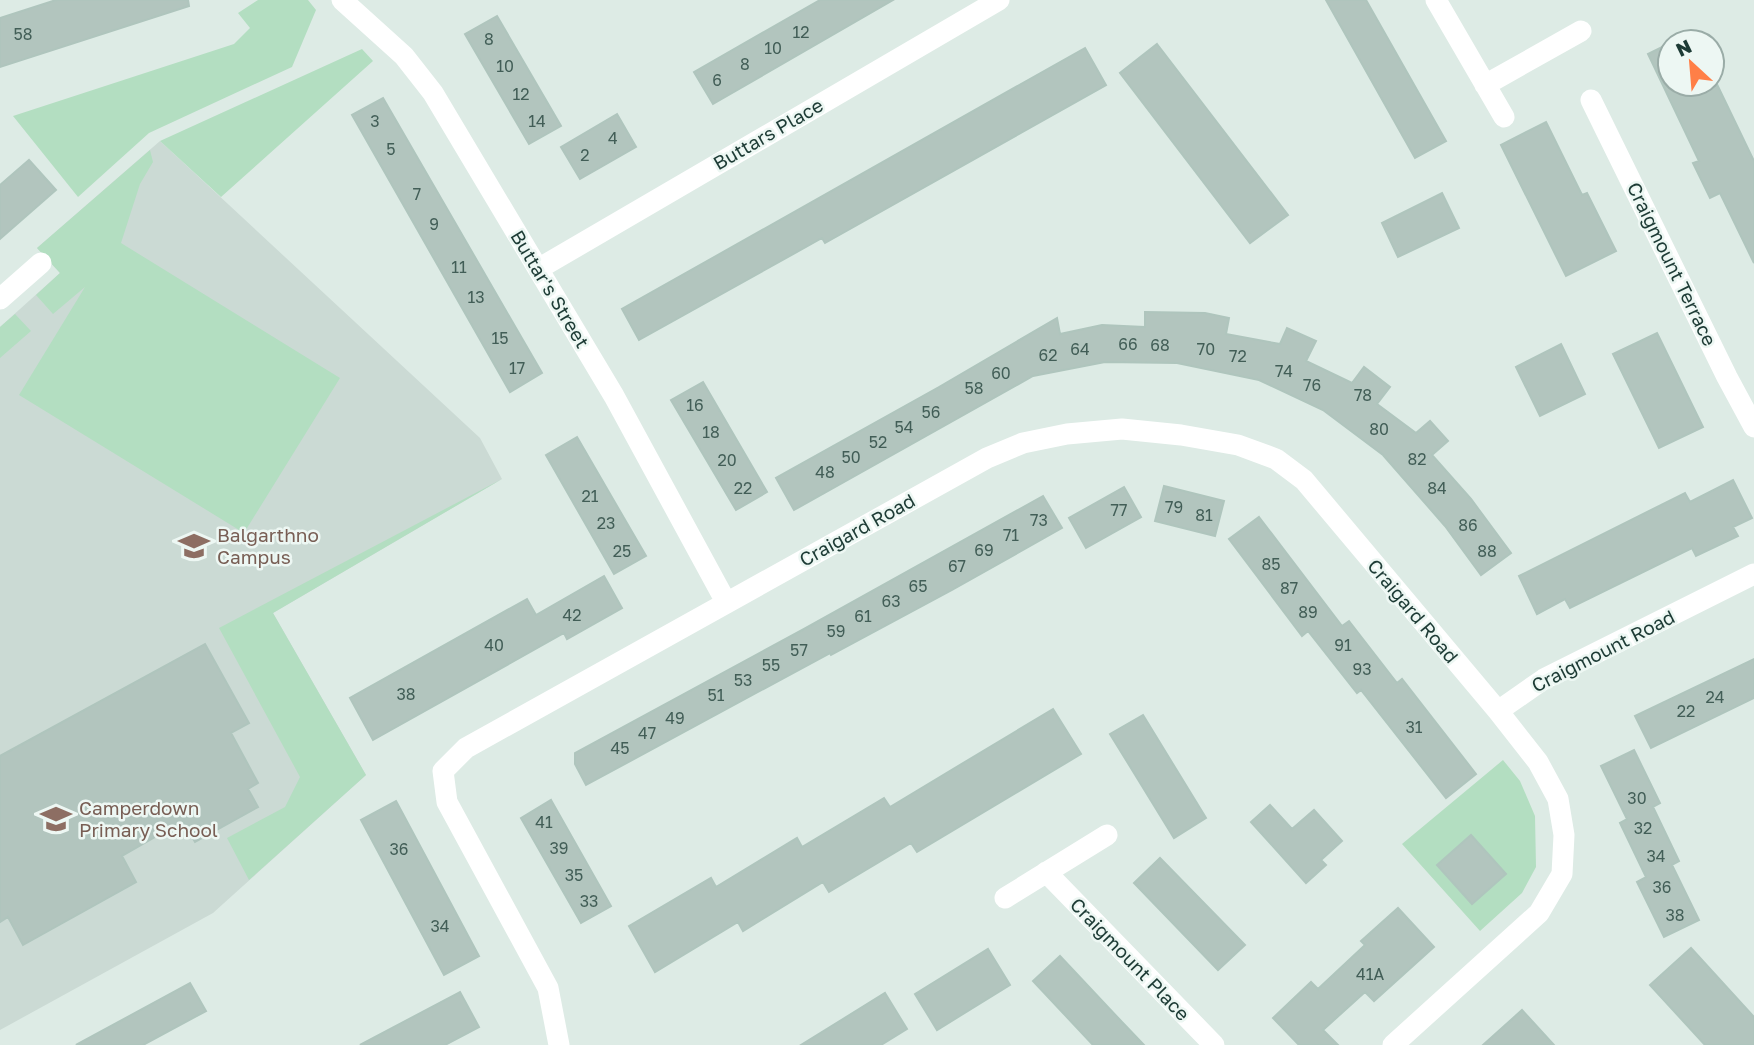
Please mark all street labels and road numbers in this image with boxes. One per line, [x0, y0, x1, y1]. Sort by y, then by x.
street label: Buttars Place [709, 93, 827, 174]
street label: Craigmount Terrace [1623, 178, 1722, 349]
street label: Buttar's Street [506, 226, 595, 352]
street label: Craigard Road [795, 488, 919, 571]
street label: Craigard Road [1363, 554, 1464, 667]
street label: Craigmount Road [1527, 604, 1678, 697]
street label: Craigmount Place [1066, 892, 1195, 1025]

